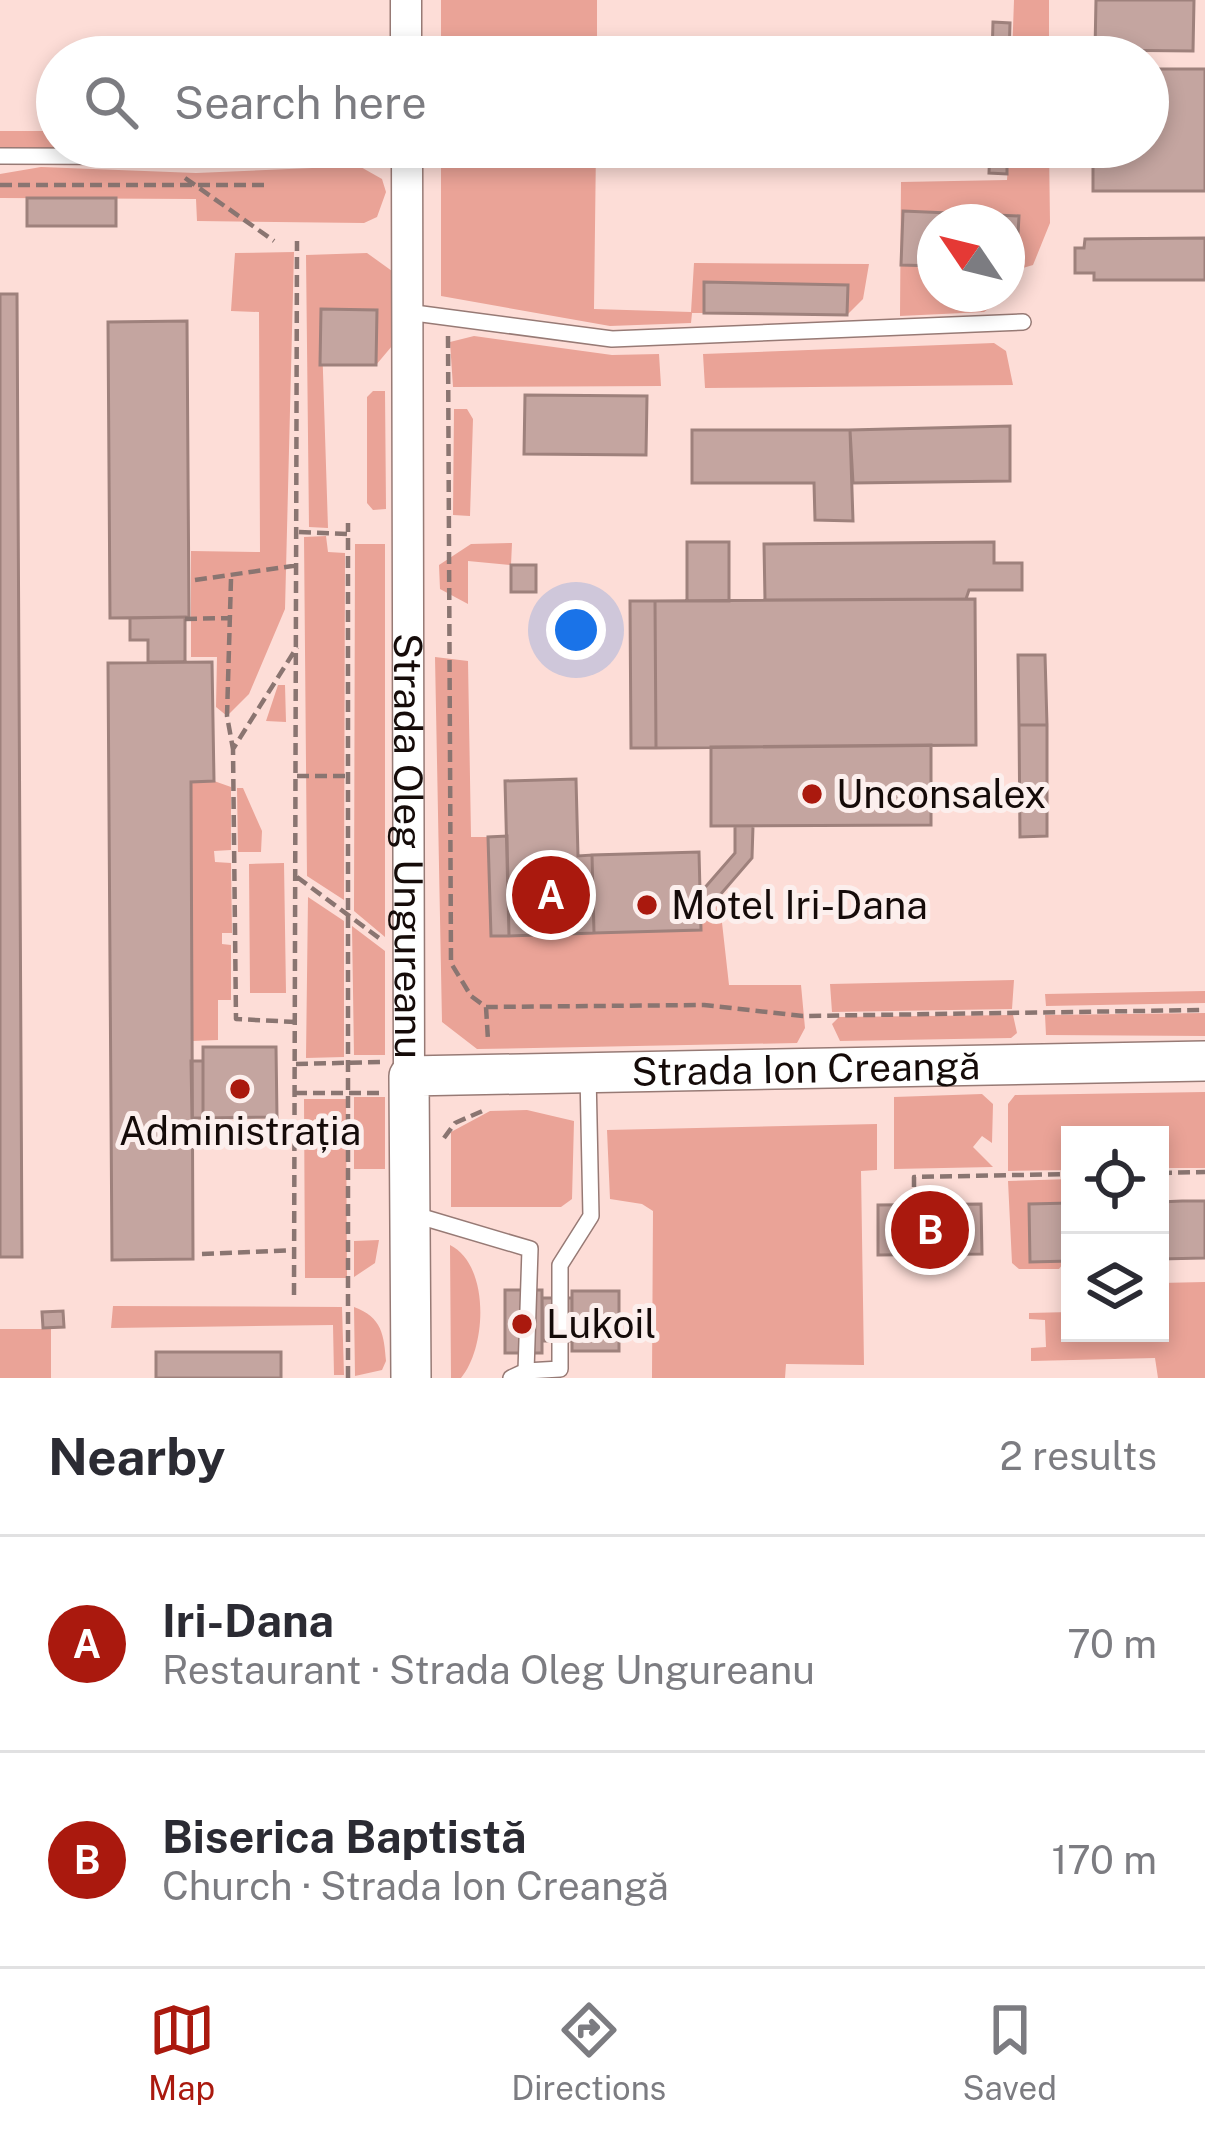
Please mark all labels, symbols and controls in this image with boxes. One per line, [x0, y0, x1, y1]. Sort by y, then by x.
search box [36, 36, 1169, 168]
icon: search [78, 69, 144, 135]
text: Search here [174, 76, 427, 129]
north arrow [917, 204, 1025, 312]
your location [546, 600, 606, 660]
street label: Strada Oleg Ungureanu [385, 633, 432, 1059]
place label: Unconsalex [836, 771, 1046, 817]
marker: Unconsalex [799, 781, 825, 807]
pin: A [512, 850, 590, 940]
place label: Motel Iri-Dana [671, 882, 928, 928]
marker: Motel Iri-Dana [634, 892, 660, 918]
street label: Strada Ion Creangă [631, 1042, 981, 1095]
marker: Administrația [227, 1076, 253, 1102]
place label: Administrația [119, 1108, 361, 1154]
map controls [1061, 1126, 1169, 1342]
button: locate [1061, 1126, 1169, 1234]
pin: B [891, 1185, 969, 1275]
button: layers [1061, 1234, 1169, 1342]
place label: Lukoil [546, 1301, 656, 1347]
marker: Lukoil [509, 1311, 535, 1337]
text: Nearby [48, 1427, 225, 1486]
text: 2 results [1000, 1433, 1157, 1479]
text: Iri-Dana [162, 1594, 334, 1647]
text: A [73, 1621, 101, 1667]
text: 70 m [1067, 1621, 1157, 1667]
text: Restaurant · Strada Oleg Ungureanu [162, 1647, 815, 1693]
text: Biserica Baptistă [162, 1810, 527, 1863]
text: B [74, 1837, 100, 1883]
text: 170 m [1051, 1837, 1157, 1883]
text: Church · Strada Ion Creangă [162, 1863, 669, 1909]
tab: Map [148, 1997, 215, 2107]
tab: Directions [511, 1997, 666, 2107]
tab: Saved [963, 1997, 1057, 2107]

